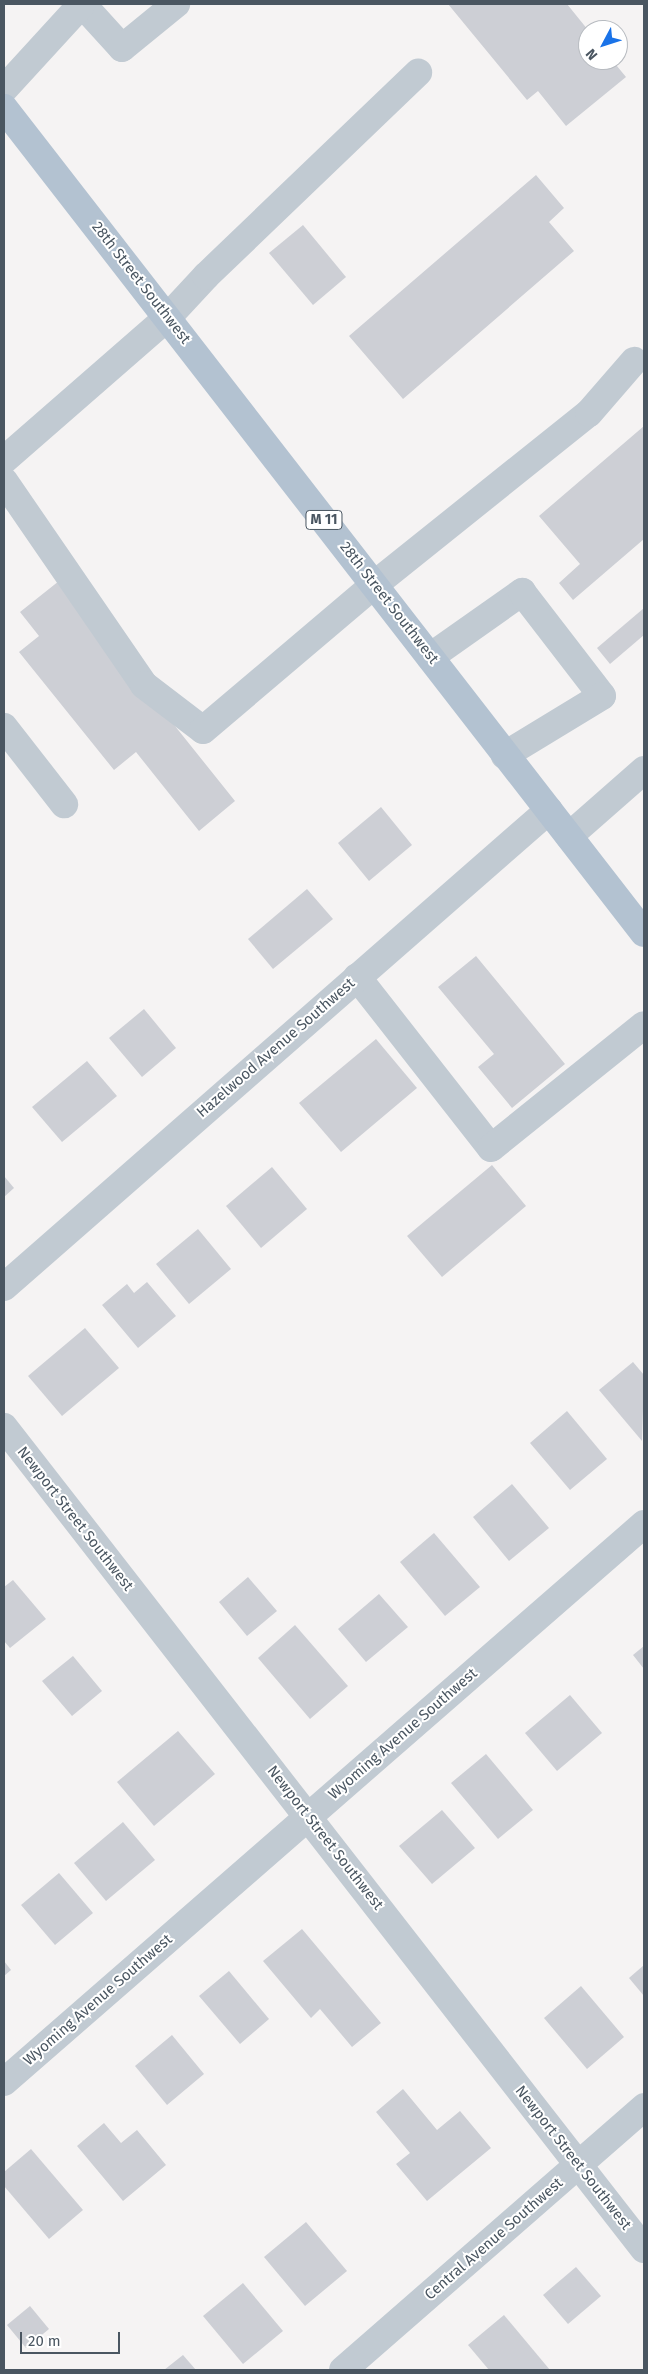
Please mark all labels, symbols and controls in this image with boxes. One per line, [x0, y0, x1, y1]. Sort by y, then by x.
north arrow [578, 20, 628, 70]
text: N [582, 45, 601, 63]
street label: 28th Street Southwest [88, 218, 194, 348]
road number: M 11 [305, 508, 343, 532]
street label: 28th Street Southwest [336, 538, 442, 668]
street label: Hazelwood Avenue Southwest [193, 974, 359, 1122]
street label: Newport Street Southwest [13, 1443, 137, 1595]
street label: Wyoming Avenue Southwest [325, 1665, 481, 1803]
street label: Newport Street Southwest [263, 1762, 387, 1914]
street label: Wyoming Avenue Southwest [20, 1931, 176, 2069]
street label: Newport Street Southwest [511, 2082, 635, 2234]
street label: Central Avenue Southwest [421, 2174, 567, 2304]
scale bar [22, 2322, 122, 2354]
text: 20 m [28, 2332, 61, 2350]

